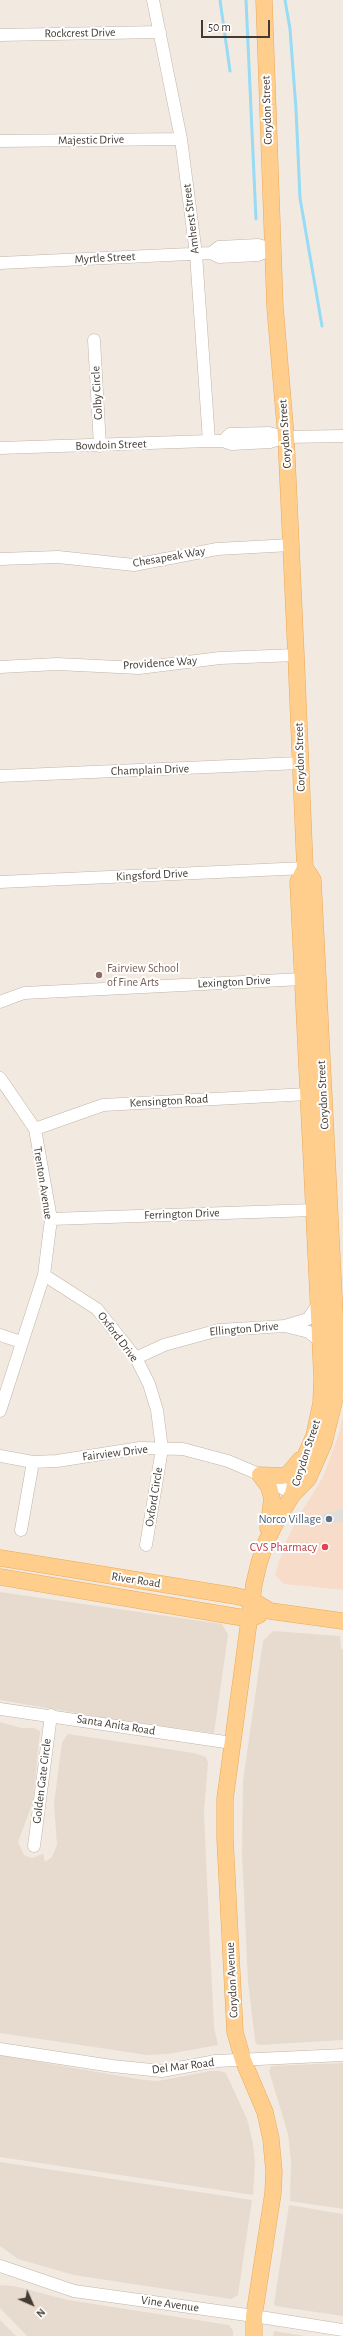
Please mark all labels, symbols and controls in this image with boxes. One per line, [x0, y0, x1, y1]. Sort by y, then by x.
scale bar [203, 12, 272, 38]
text: 50 m [208, 21, 231, 33]
street label: Rockcrest Drive [44, 25, 116, 41]
street label: Corydon Street [259, 75, 275, 145]
street label: Majestic Drive [58, 132, 124, 148]
street label: Amherst Street [180, 183, 202, 255]
street label: Myrtle Street [74, 249, 136, 267]
street label: Colby Circle [88, 366, 106, 420]
street label: Corydon Street [275, 399, 295, 469]
street label: Bowdoin Street [75, 437, 147, 453]
street label: Chesapeak Way [132, 544, 206, 570]
street label: Providence Way [122, 653, 198, 673]
street label: Corydon Street [292, 722, 308, 792]
street label: Champlain Drive [111, 761, 189, 779]
street label: Kingsford Drive [116, 866, 188, 884]
place label: Fairview School of Fine Arts [107, 961, 179, 989]
marker: Fairview School of Fine Arts [94, 970, 104, 980]
street label: Lexington Drive [197, 973, 271, 991]
street label: Corydon Street [314, 1060, 332, 1130]
street label: Kensington Road [129, 1092, 209, 1110]
street label: Trenton Avenue [30, 1146, 56, 1220]
street label: Ferrington Drive [144, 1205, 220, 1223]
street label: Oxford Drive [94, 1309, 142, 1365]
street label: Ellington Drive [209, 1319, 279, 1339]
street label: Corydon Street [288, 1418, 324, 1488]
street label: Fairview Drive [81, 1442, 149, 1464]
street label: Oxford Circle [142, 1466, 166, 1528]
place label: Norco Village [258, 1512, 321, 1526]
marker: Norco Village [324, 1514, 334, 1524]
place label: CVS Pharmacy [250, 1540, 317, 1554]
marker: CVS Pharmacy [320, 1542, 330, 1552]
street label: River Road [110, 1569, 162, 1591]
street label: Santa Anita Road [76, 1712, 156, 1738]
street label: Golden Gate Circle [30, 1738, 54, 1824]
street label: Corydon Avenue [223, 1942, 241, 2018]
street label: Del Mar Road [151, 2055, 215, 2077]
north arrow [12, 2284, 52, 2324]
street label: Vine Avenue [140, 2293, 200, 2315]
text: N [34, 2306, 47, 2319]

